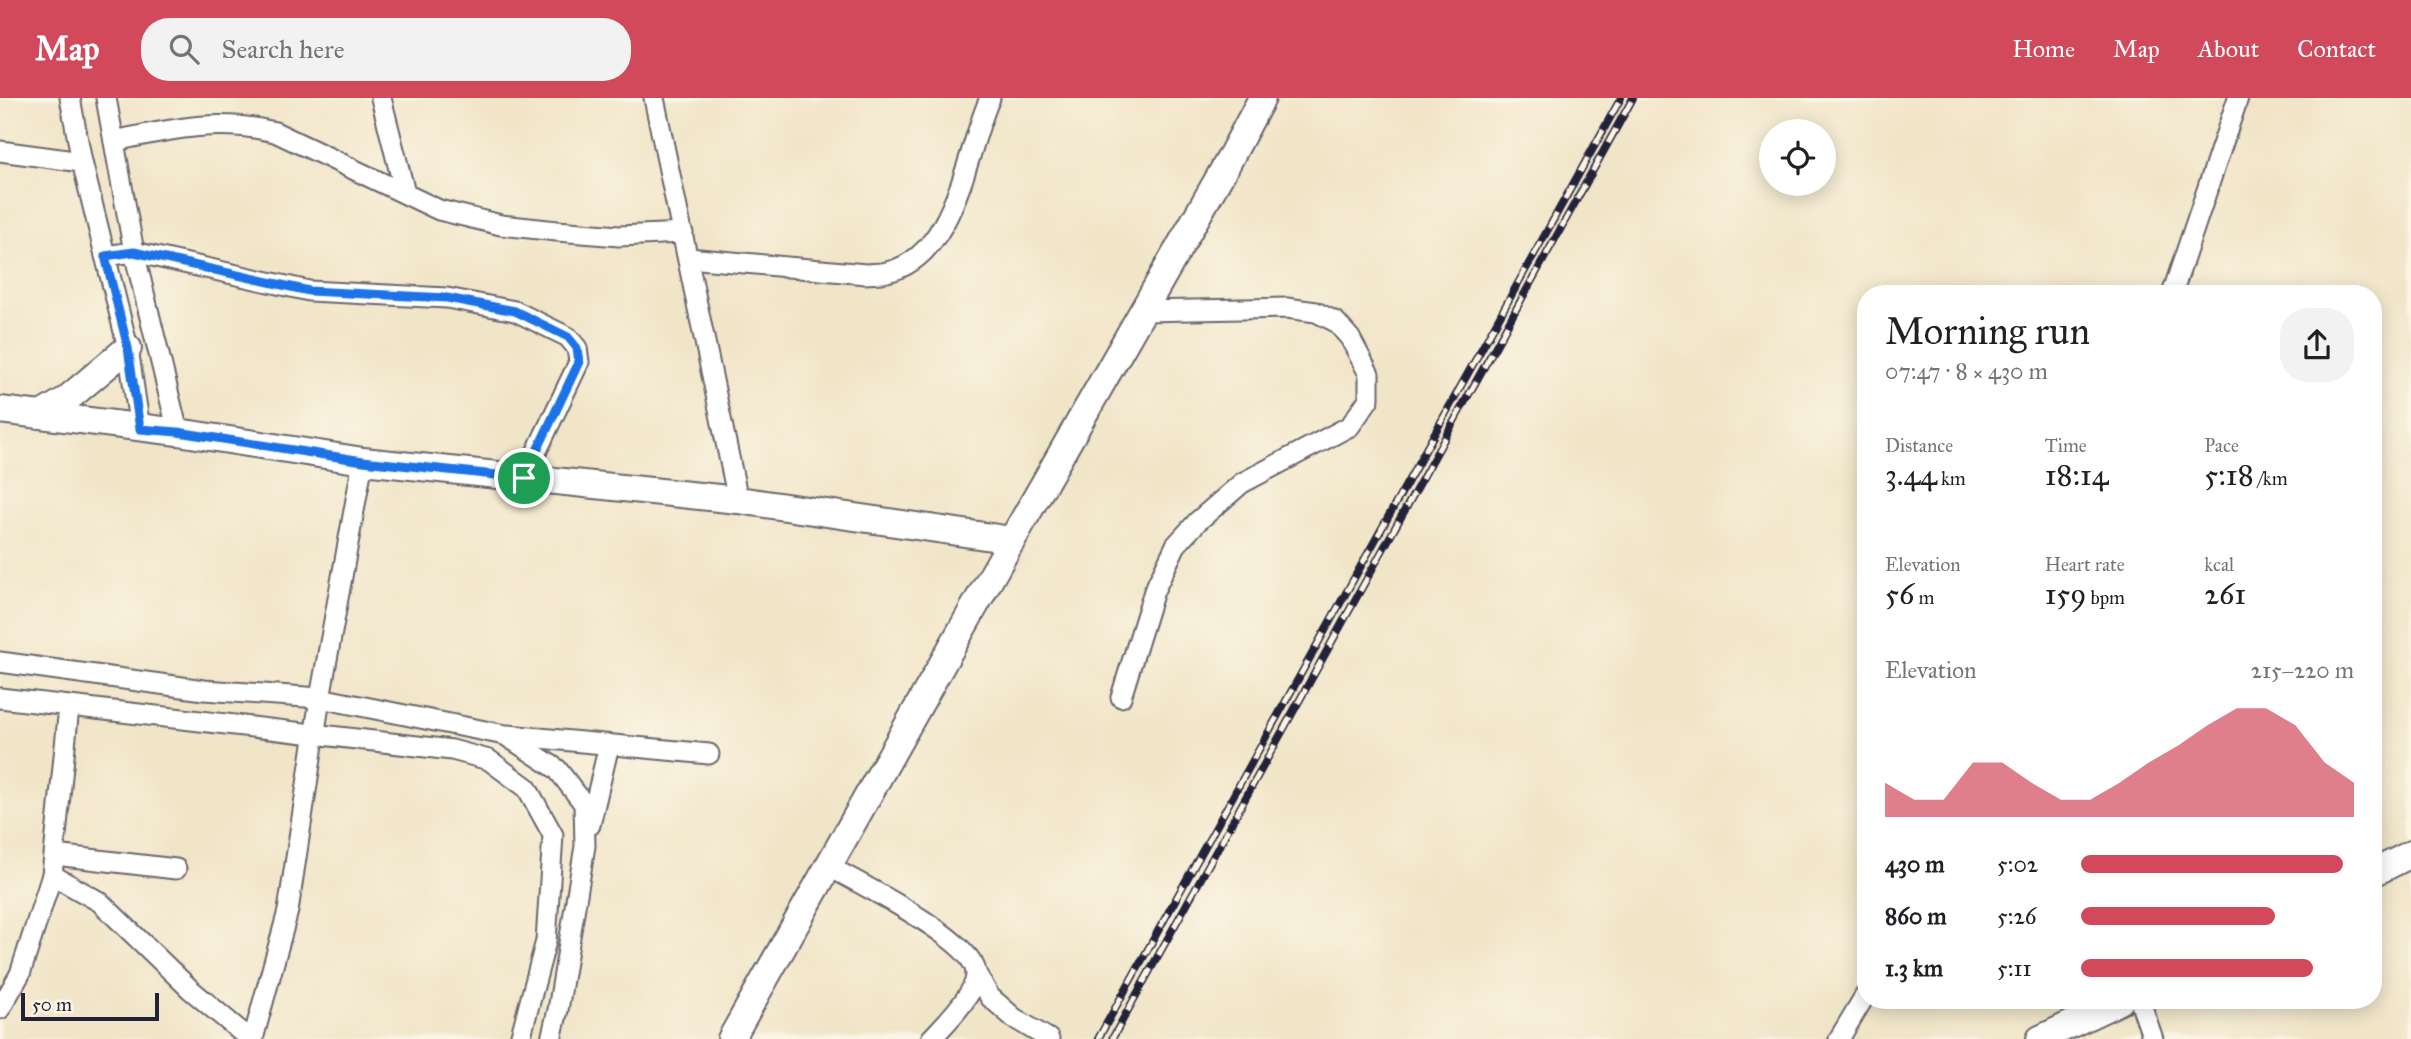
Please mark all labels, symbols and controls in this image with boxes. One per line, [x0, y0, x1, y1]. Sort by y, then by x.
search box [141, 18, 631, 81]
text: Map [35, 29, 99, 69]
icon: search [165, 30, 203, 68]
text: Search here [221, 33, 345, 65]
text: Home [2012, 34, 2075, 64]
text: Map [2113, 34, 2160, 64]
text: About [2198, 34, 2259, 64]
text: Contact [2297, 34, 2376, 64]
map controls [1759, 119, 1836, 196]
button: locate [1759, 119, 1836, 196]
text: Morning run [1885, 308, 2090, 354]
button: share [2280, 308, 2354, 382]
text: 07:47 · 8 × 430 m [1885, 357, 2048, 385]
text: Distance [1885, 434, 1953, 457]
text: Time [2045, 434, 2087, 457]
text: Pace [2204, 434, 2239, 457]
pin [494, 448, 554, 508]
text: 3.44 [1885, 457, 1937, 493]
text: 18:14 [2045, 457, 2109, 493]
text: 5:18 [2204, 457, 2254, 493]
icon: arrive [505, 459, 543, 497]
text: km [1937, 467, 1966, 490]
text: /km [2254, 467, 2288, 490]
text: Elevation [1885, 553, 1960, 576]
text: Heart rate [2045, 553, 2125, 576]
text: kcal [2204, 553, 2234, 576]
text: 56 [1885, 576, 1914, 612]
text: 159 [2045, 576, 2086, 612]
text: 261 [2204, 576, 2246, 612]
text: m [1914, 586, 1934, 609]
text: bpm [2086, 586, 2125, 609]
text: Elevation [1885, 656, 1976, 684]
text: 215–220 m [2251, 656, 2354, 684]
text: 430 m [1885, 850, 1945, 878]
text: 5:02 [1997, 850, 2038, 878]
text: 860 m [1885, 902, 1947, 930]
text: 5:26 [1997, 902, 2037, 930]
text: 1.3 km [1885, 954, 1943, 982]
text: 5:11 [1997, 954, 2032, 982]
scale bar [21, 990, 159, 1022]
text: 50 m [32, 993, 72, 1016]

